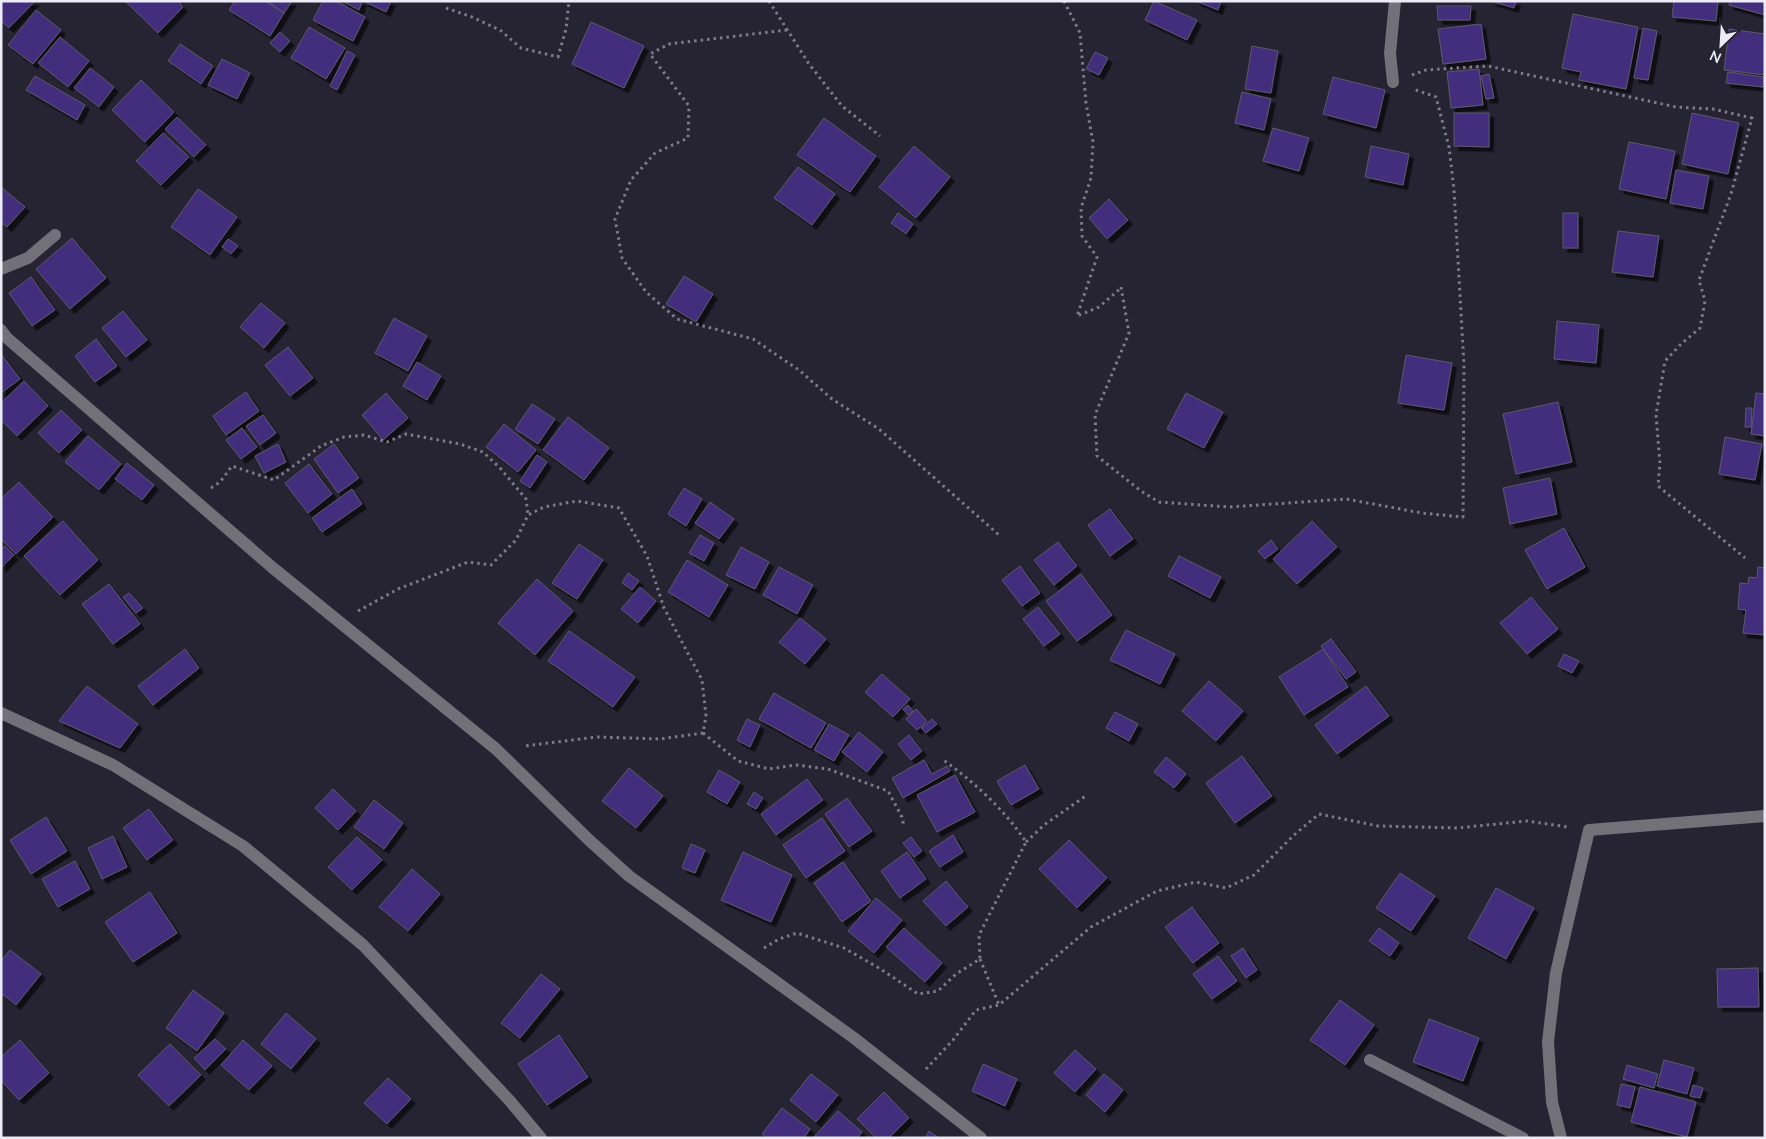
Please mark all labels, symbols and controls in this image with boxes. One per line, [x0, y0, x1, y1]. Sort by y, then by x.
north arrow [1696, 20, 1746, 70]
text: N [1707, 47, 1724, 67]

